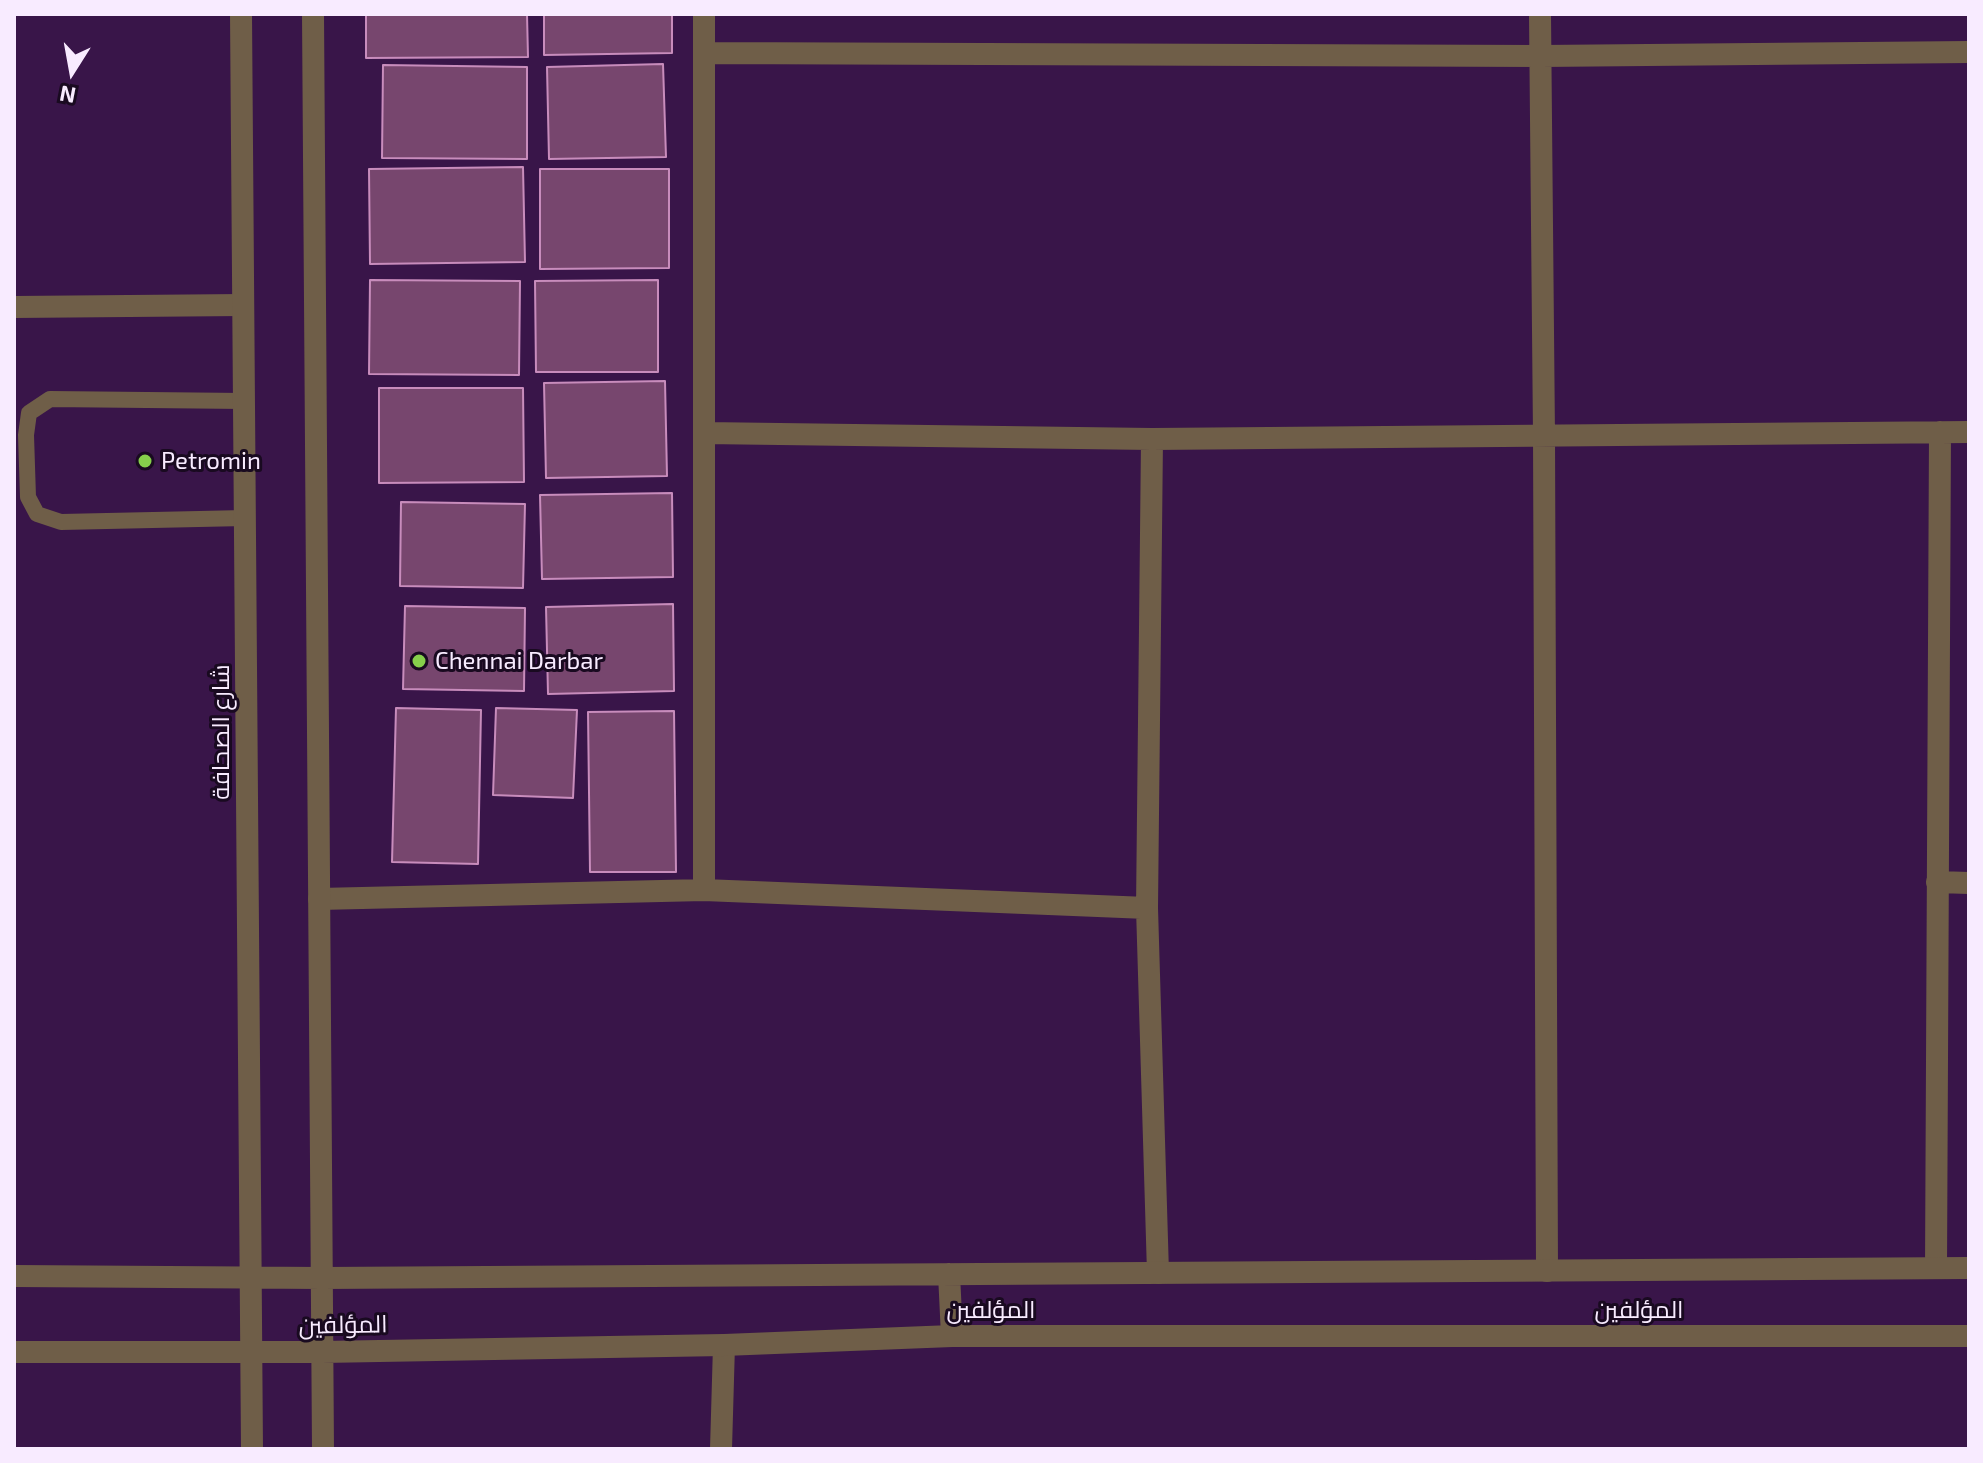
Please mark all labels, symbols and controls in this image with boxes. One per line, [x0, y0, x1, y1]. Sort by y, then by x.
north arrow [32, 32, 112, 112]
text: N [57, 81, 78, 110]
place label: Petromin [161, 447, 261, 475]
marker: Petromin [136, 452, 154, 470]
place label: Chennai Darbar [435, 647, 603, 675]
marker: Chennai Darbar [410, 652, 428, 670]
street label: شارع الصحافة [207, 664, 235, 800]
street label: المؤلفين [947, 1296, 1035, 1324]
street label: المؤلفين [1595, 1296, 1683, 1324]
street label: المؤلفين [298, 1310, 388, 1340]

